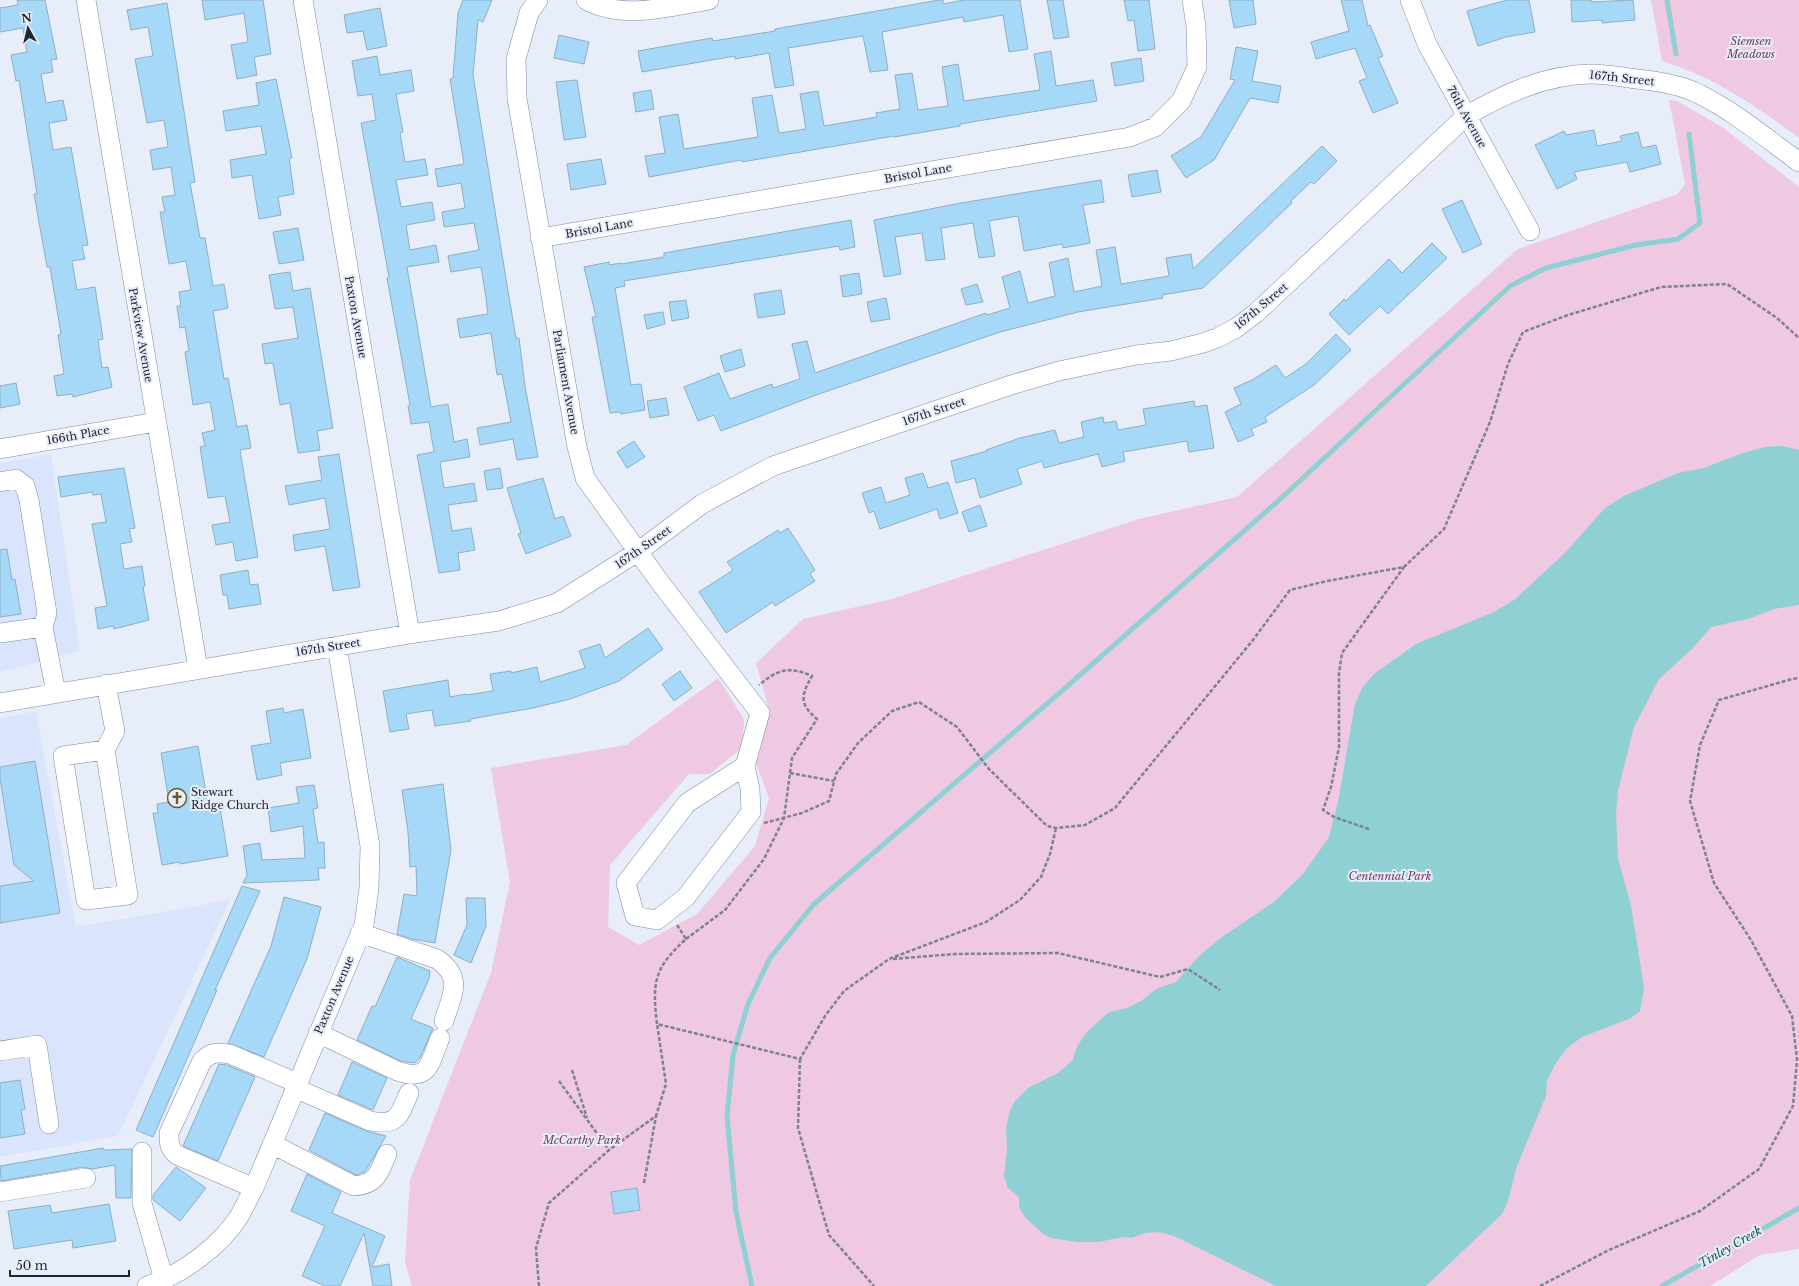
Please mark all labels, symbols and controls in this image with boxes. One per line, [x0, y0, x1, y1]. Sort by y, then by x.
north arrow [8, 8, 48, 48]
text: N [21, 10, 33, 26]
park label: Siemsen Meadows [1726, 34, 1775, 61]
street label: 167th Street [1589, 68, 1656, 88]
street label: 76th Avenue [1444, 83, 1490, 151]
street label: Bristol Lane [883, 160, 953, 186]
street label: Bristol Lane [564, 215, 634, 241]
street label: Paxton Avenue [342, 275, 370, 359]
street label: 167th Street [1231, 279, 1291, 332]
street label: Parkview Avenue [126, 287, 156, 383]
street label: Parliament Avenue [550, 328, 582, 436]
street label: 167th Street [901, 393, 968, 428]
street label: 166th Place [46, 423, 110, 447]
street label: 167th Street [612, 522, 675, 572]
street label: 167th Street [295, 635, 362, 659]
place label: Stewart Ridge Church [191, 785, 270, 812]
church icon: Stewart Ridge Church [166, 787, 188, 809]
park label: Centennial Park [1349, 869, 1432, 883]
street label: Paxton Avenue [311, 954, 357, 1036]
park label: McCarthy Park [542, 1133, 621, 1147]
water label: Tinley Creek [1696, 1222, 1764, 1271]
scale bar [10, 1252, 129, 1278]
text: 50 m [16, 1258, 48, 1273]

